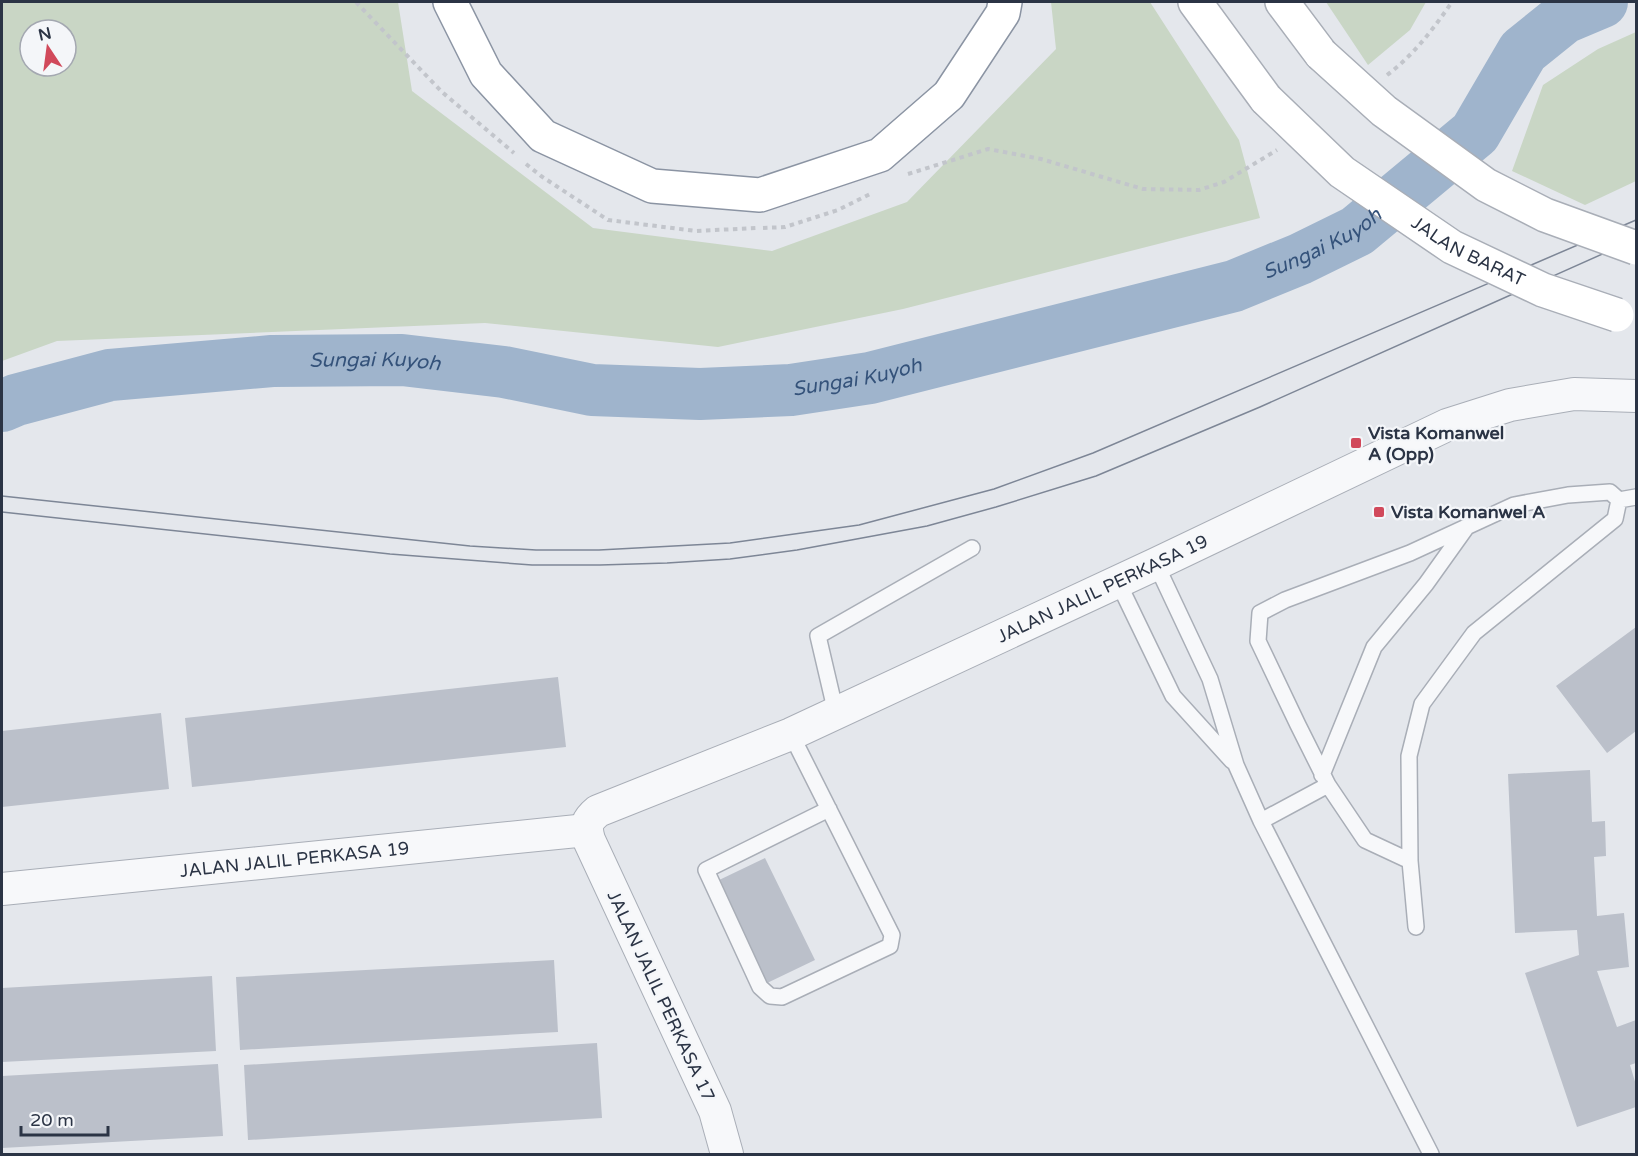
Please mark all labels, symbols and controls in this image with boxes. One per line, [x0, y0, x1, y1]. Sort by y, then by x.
north arrow [18, 18, 78, 78]
text: N [36, 23, 53, 46]
water label: Sungai Kuyoh [1259, 203, 1387, 285]
street label: JALAN BARAT [1407, 212, 1529, 291]
water label: Sungai Kuyoh [309, 348, 442, 377]
water label: Sungai Kuyoh [791, 353, 925, 402]
place label: Vista Komanwel A (Opp) [1368, 422, 1504, 465]
marker: Vista Komanwel A (Opp) [1349, 436, 1363, 450]
place label: Vista Komanwel A [1391, 501, 1545, 523]
marker: Vista Komanwel A [1372, 505, 1386, 519]
street label: JALAN JALIL PERKASA 19 [994, 530, 1211, 647]
street label: JALAN JALIL PERKASA 19 [179, 837, 410, 882]
street label: JALAN JALIL PERKASA 17 [602, 887, 720, 1105]
scale bar [21, 1099, 108, 1137]
text: 20 m [30, 1109, 74, 1131]

